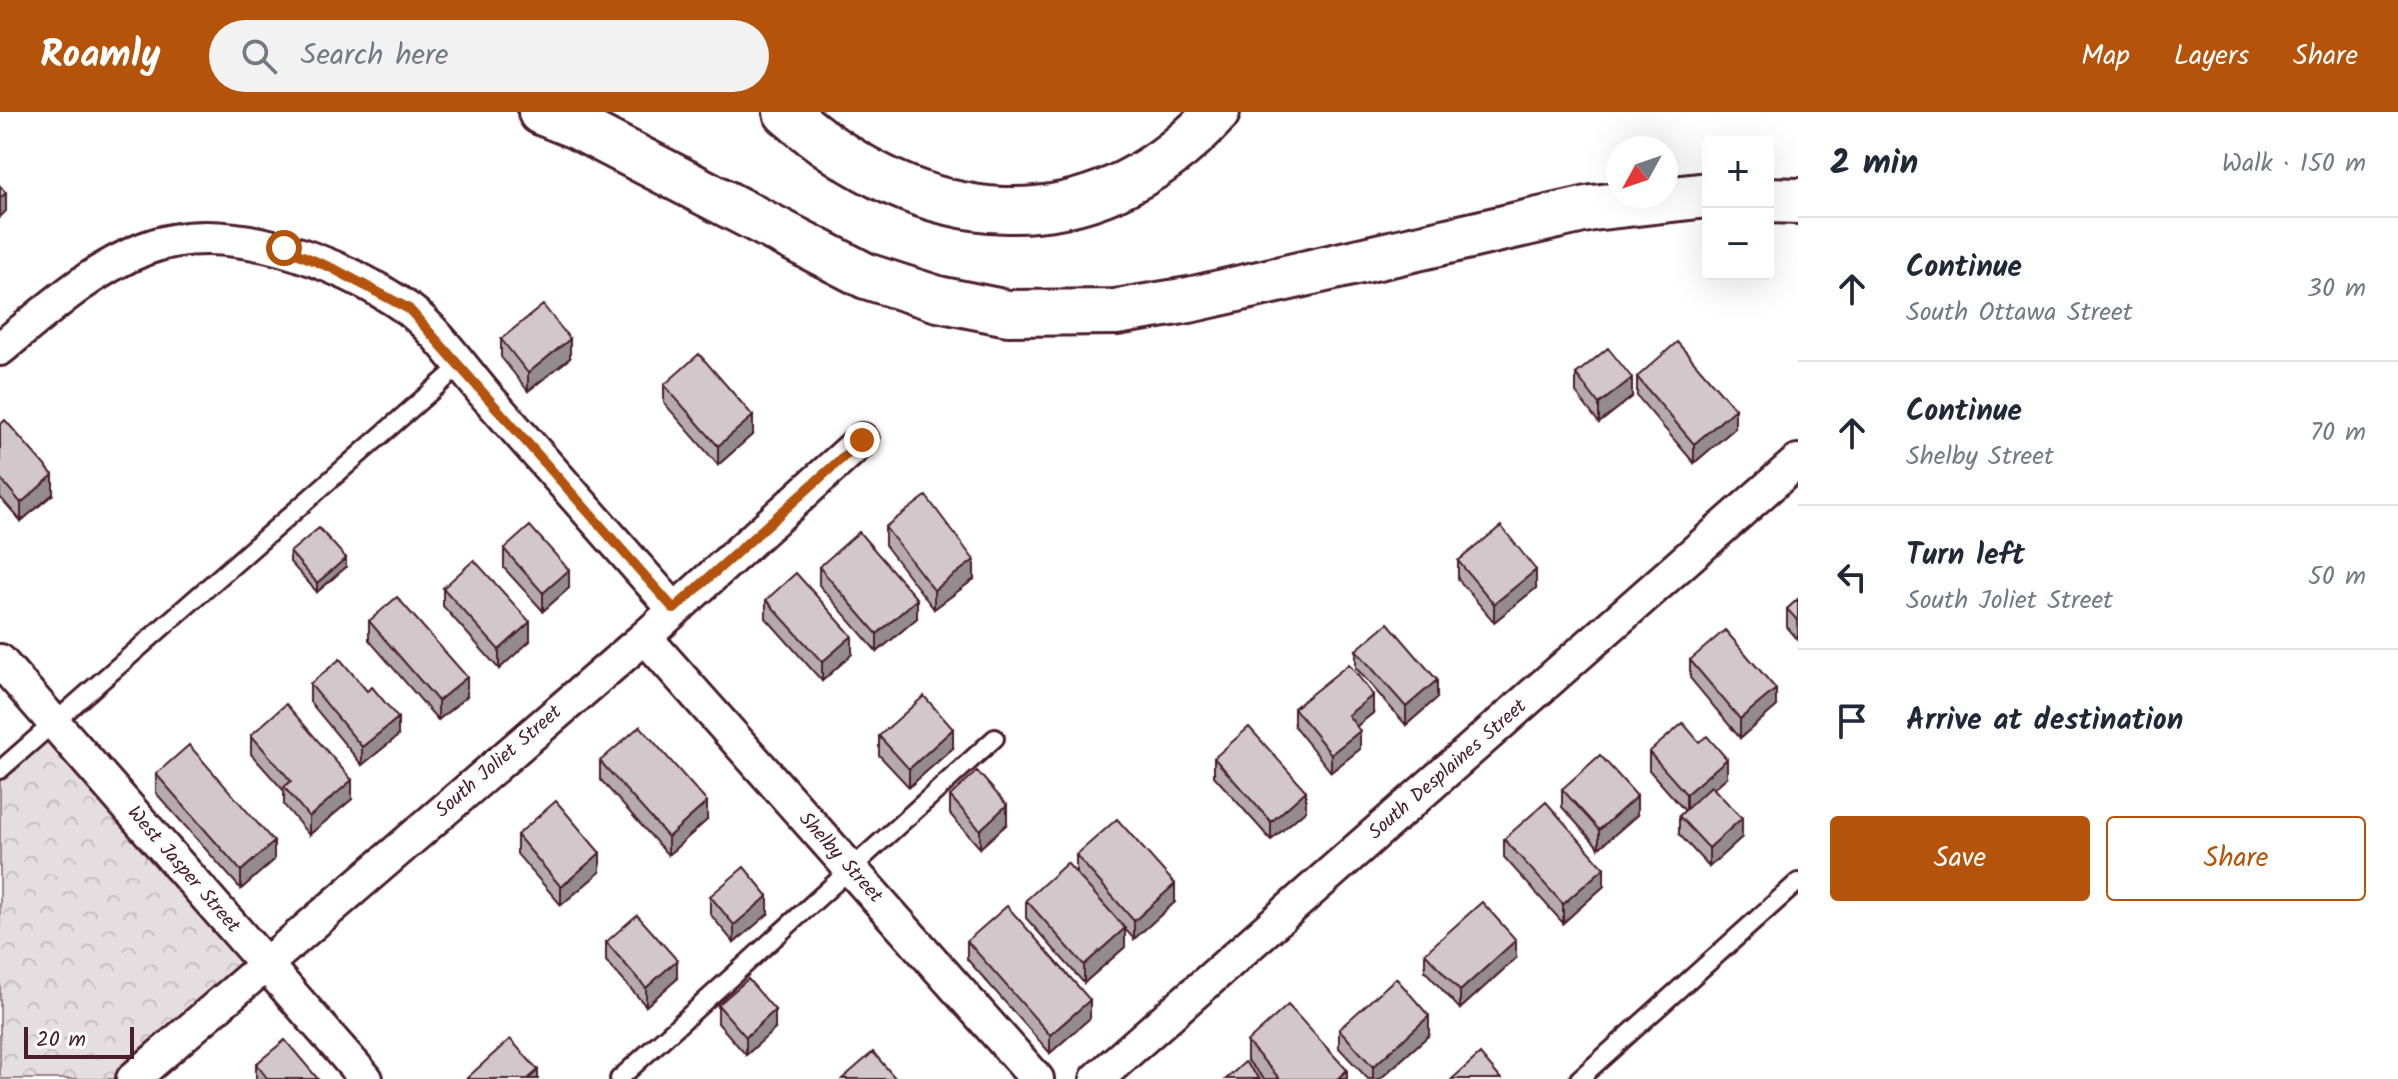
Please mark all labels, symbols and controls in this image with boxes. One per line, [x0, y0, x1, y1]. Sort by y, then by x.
search box [209, 20, 769, 92]
text: Roamly [40, 26, 161, 86]
text: Search here [301, 32, 448, 80]
icon: search [237, 34, 281, 78]
text: Map [2081, 34, 2130, 79]
text: Layers [2174, 34, 2249, 79]
text: Share [2293, 34, 2358, 79]
north arrow [1606, 136, 1678, 208]
map controls [1702, 136, 1774, 280]
button: + [1702, 136, 1774, 208]
text: 2 min [1830, 137, 1918, 191]
text: Walk · 150 m [2222, 143, 2366, 185]
button: − [1702, 208, 1774, 280]
route start [266, 230, 302, 266]
text: Continue [1906, 244, 2022, 292]
icon: ahead [1830, 267, 1874, 311]
text: 30 m [2307, 268, 2366, 310]
text: South Ottawa Street [1906, 292, 2133, 334]
text: Continue [1906, 388, 2022, 436]
icon: ahead [1830, 411, 1874, 455]
text: 70 m [2310, 412, 2366, 454]
route end [844, 422, 880, 458]
text: Shelby Street [1906, 436, 2054, 478]
text: Turn left [1906, 532, 2025, 580]
icon: left [1830, 555, 1874, 599]
text: 50 m [2308, 556, 2366, 598]
text: South Joliet Street [1906, 580, 2113, 622]
street label: South Desplaines Street [1361, 692, 1535, 848]
street label: South Joliet Street [428, 697, 570, 826]
text: Arrive at destination [1906, 697, 2183, 745]
icon: arrive [1830, 699, 1874, 743]
street label: West Jasper Street [118, 799, 248, 941]
street label: Shelby Street [790, 805, 890, 911]
button: Save [1830, 816, 2090, 901]
button: Share [2106, 816, 2366, 901]
scale bar [24, 1023, 134, 1059]
text: 20 m [36, 1023, 86, 1058]

